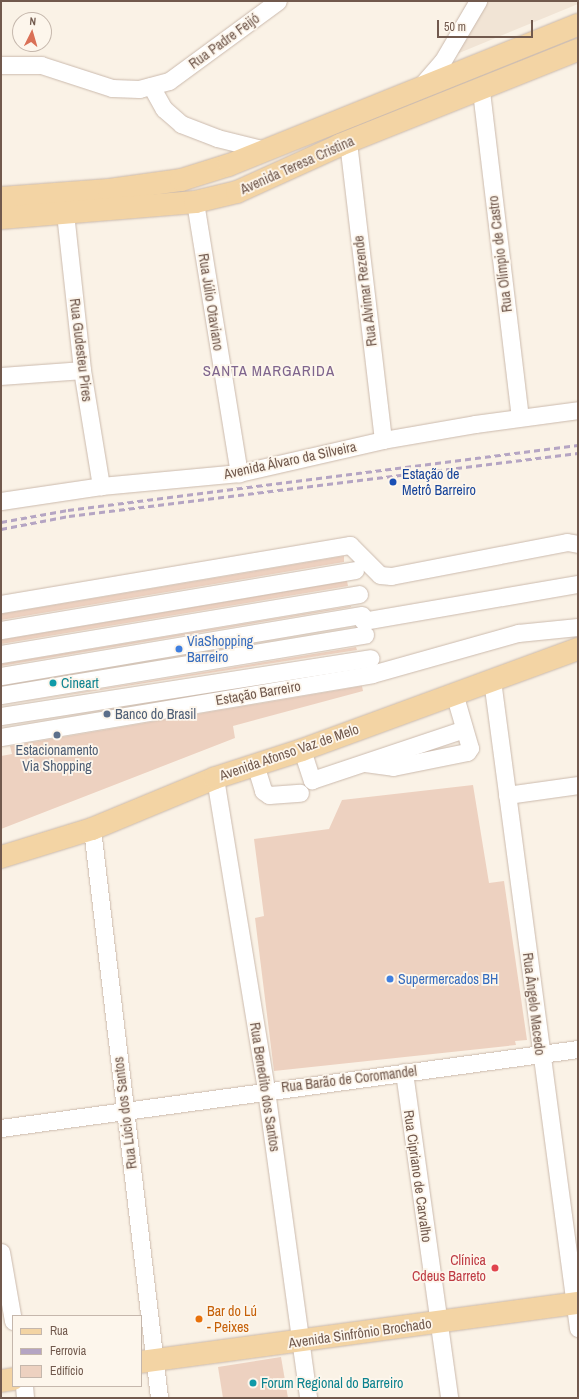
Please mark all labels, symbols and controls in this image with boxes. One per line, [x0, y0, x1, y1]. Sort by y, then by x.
street label: Rua Padre Feijó [185, 10, 263, 72]
north arrow [12, 12, 52, 52]
scale bar [439, 12, 535, 38]
text: N [29, 14, 37, 28]
text: 50 m [444, 19, 466, 35]
street label: Avenida Teresa Cristina [237, 132, 357, 198]
street label: Rua Olímpio de Castro [485, 195, 515, 313]
street label: Rua Alvimar Rezende [350, 234, 380, 348]
street label: Rua Júlio Otaviano [195, 252, 227, 352]
street label: Rua Gudesteu Pires [66, 297, 96, 403]
district label: SANTA MARGARIDA [202, 362, 336, 380]
street label: Avenida Álvaro da Silveira [222, 438, 358, 482]
place label: Estação de Metrô Barreiro [402, 466, 476, 498]
marker: Estação de Metrô Barreiro [387, 476, 399, 488]
place label: ViaShopping Barreiro [187, 633, 253, 666]
marker: ViaShopping Barreiro [174, 644, 184, 654]
place label: Cineart [61, 675, 99, 691]
street label: Estação Barreiro [214, 677, 302, 709]
marker: Cineart [48, 678, 58, 688]
place label: Banco do Brasil [115, 706, 196, 722]
marker: Banco do Brasil [102, 709, 112, 719]
street label: Avenida Afonso Vaz de Melo [217, 720, 361, 784]
marker: Estacionamento Via Shopping [52, 730, 62, 740]
place label: Estacionamento Via Shopping [16, 742, 98, 774]
street label: Rua Ângelo Macedo [519, 951, 549, 1057]
place label: Supermercados BH [398, 971, 498, 987]
marker: Supermercados BH [385, 974, 395, 984]
street label: Rua Benedito dos Santos [246, 1021, 284, 1153]
street label: Rua Lúcio dos Santos [110, 1056, 140, 1170]
street label: Rua Barão de Coromandel [280, 1062, 418, 1096]
street label: Rua Cipriano de Carvalho [400, 1109, 436, 1243]
place label: Clínica Cdeus Barreto [412, 1252, 486, 1284]
marker: Clínica Cdeus Barreto [489, 1262, 501, 1274]
place label: Bar do Lú - Peixes [207, 1303, 257, 1336]
marker: Bar do Lú - Peixes [194, 1314, 204, 1324]
legend [12, 1315, 142, 1387]
street label: Avenida Sinfrônio Brochado [288, 1315, 432, 1351]
text: Rua [50, 1323, 68, 1339]
text: Ferrovia [50, 1343, 86, 1359]
text: Edifício [50, 1363, 83, 1379]
place label: Forum Regional do Barreiro [261, 1375, 403, 1391]
marker: Forum Regional do Barreiro [248, 1378, 258, 1388]

